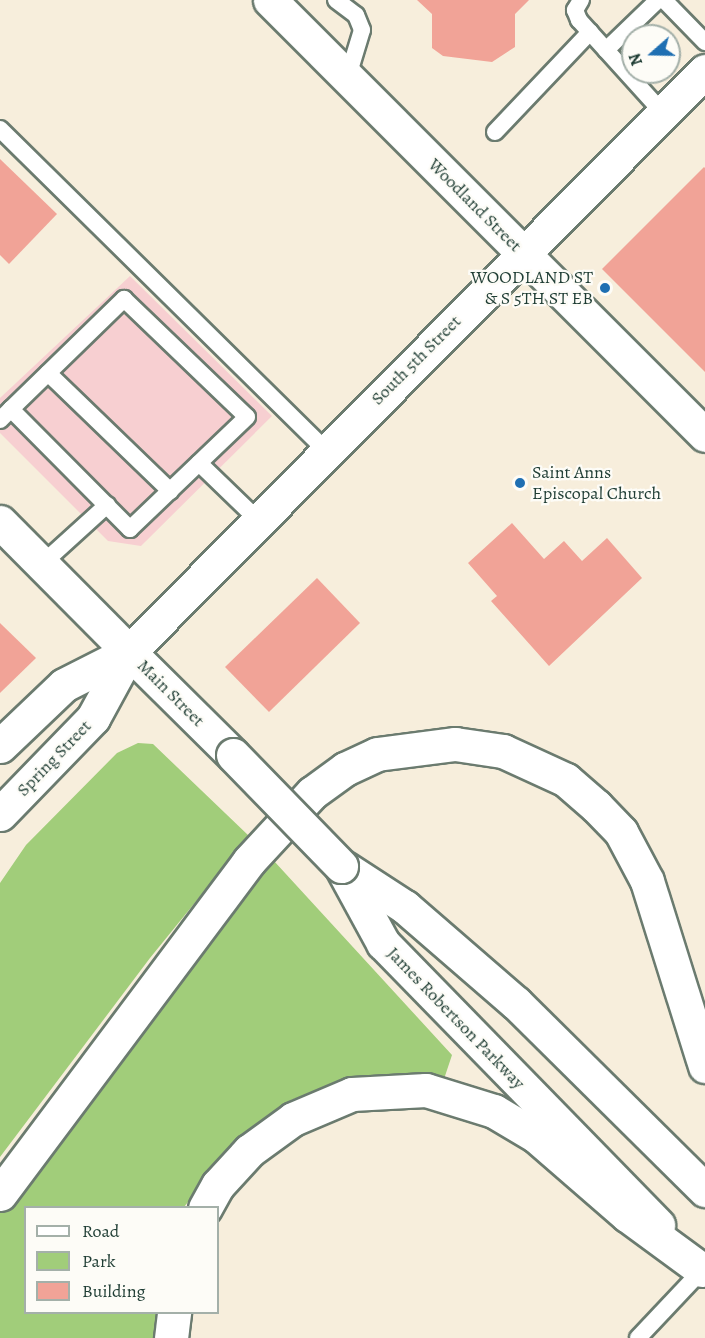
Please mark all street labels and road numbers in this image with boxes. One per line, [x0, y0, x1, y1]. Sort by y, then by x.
street label: Woodland Street [424, 154, 526, 256]
street label: South 5th Street [367, 311, 465, 409]
street label: Main Street [133, 655, 209, 731]
street label: Spring Street [12, 715, 96, 801]
street label: James Robertson Parkway [383, 943, 529, 1093]

